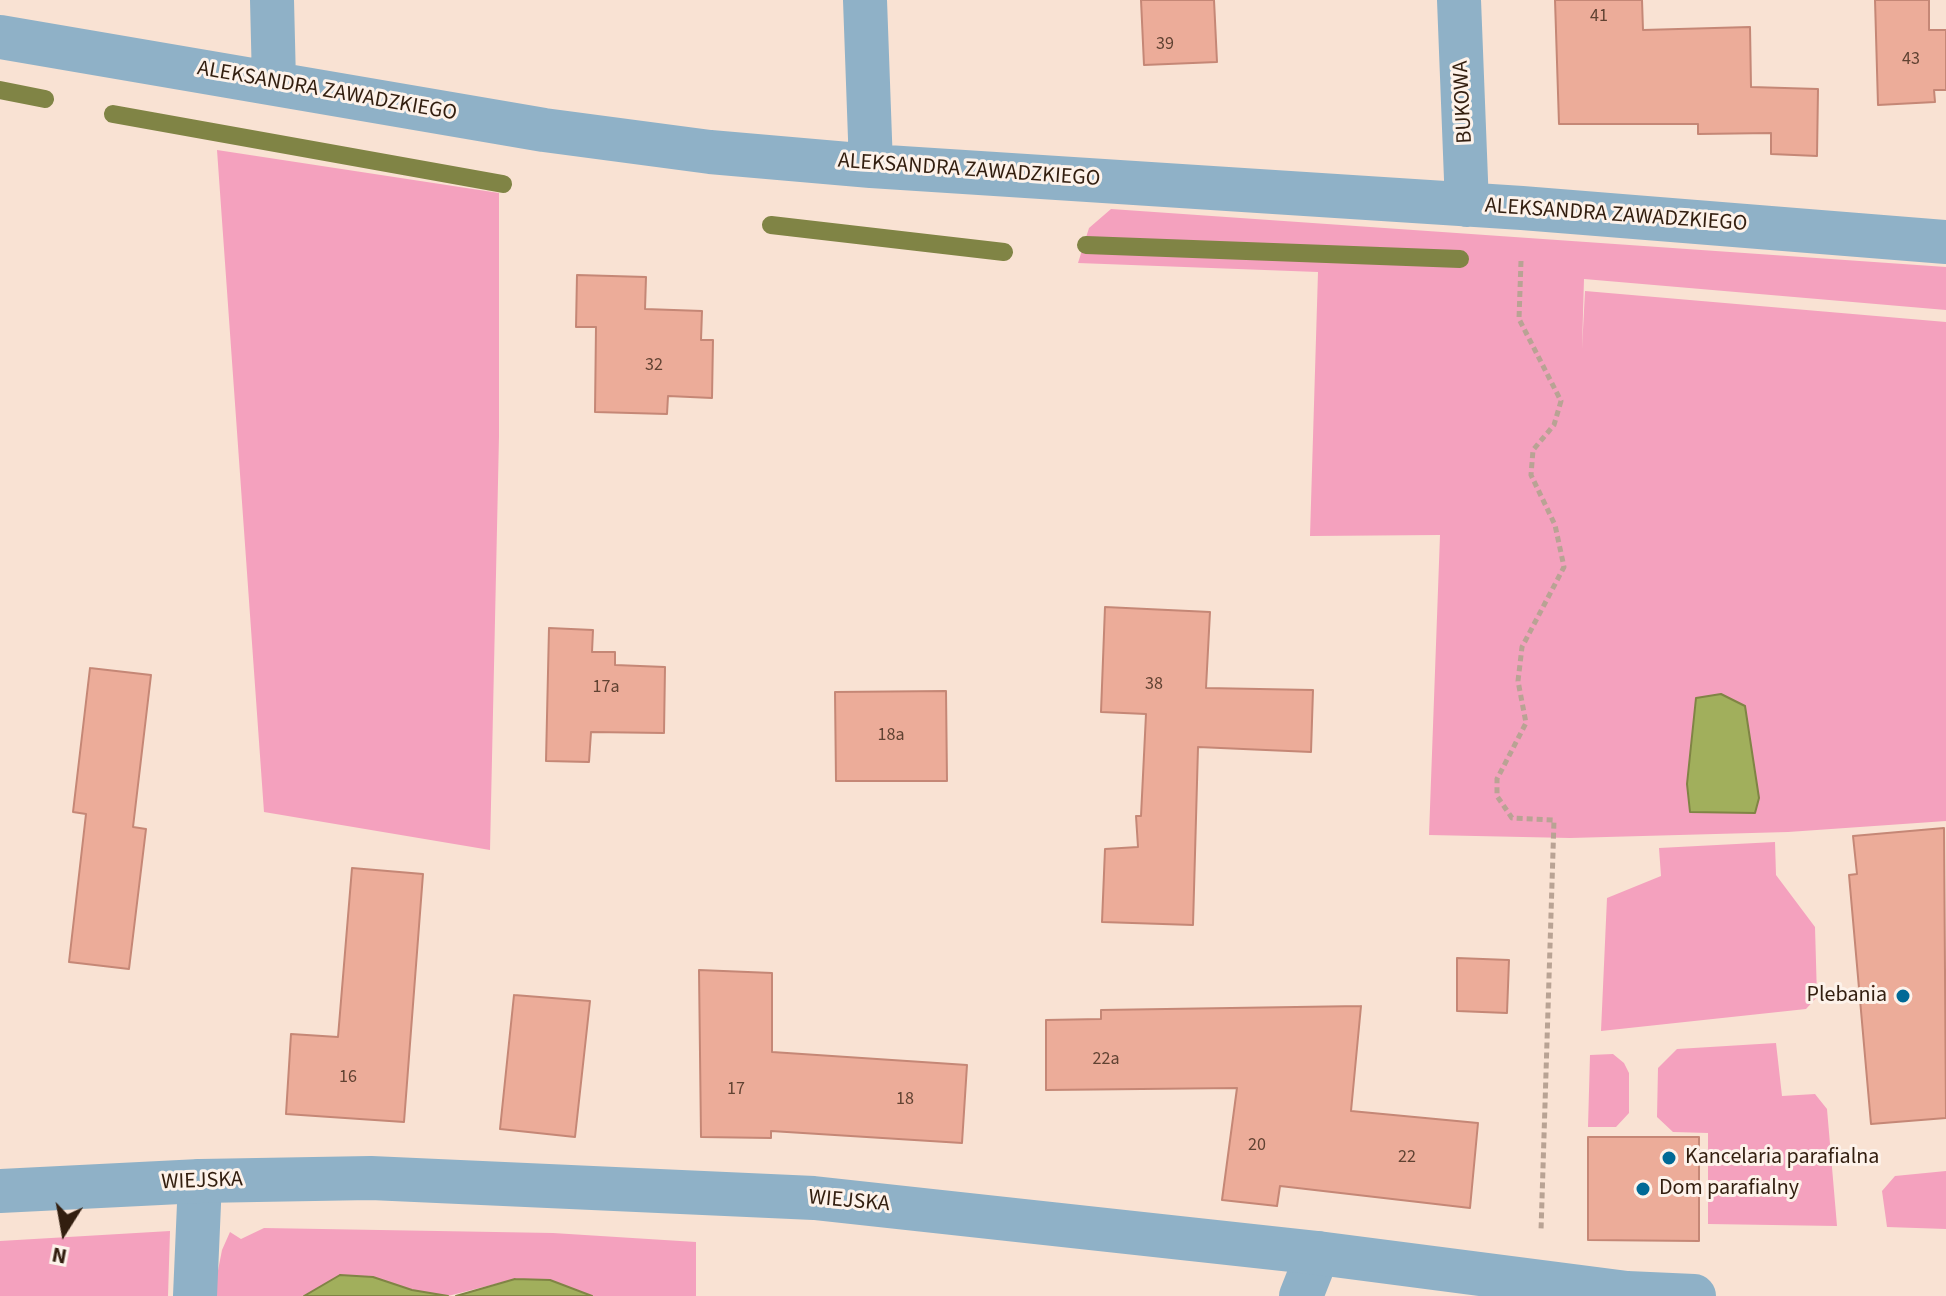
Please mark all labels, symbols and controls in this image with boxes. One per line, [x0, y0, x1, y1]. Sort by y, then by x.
house number: 41 [1590, 6, 1608, 28]
house number: 39 [1156, 34, 1174, 56]
house number: 43 [1902, 49, 1920, 71]
street label: ALEKSANDRA ZAWADZKIEGO [195, 56, 459, 128]
street label: BUKOWA [1449, 60, 1479, 144]
street label: ALEKSANDRA ZAWADZKIEGO [837, 149, 1101, 193]
street label: ALEKSANDRA ZAWADZKIEGO [1484, 194, 1748, 238]
house number: 32 [645, 355, 663, 377]
house number: 38 [1145, 674, 1163, 696]
house number: 17a [593, 677, 619, 699]
house number: 18a [878, 725, 904, 747]
place label: Plebania [1807, 983, 1887, 1009]
marker: Plebania [1894, 987, 1912, 1005]
house number: 22a [1093, 1049, 1119, 1071]
house number: 16 [339, 1067, 357, 1089]
house number: 17 [727, 1079, 745, 1101]
house number: 18 [896, 1089, 914, 1111]
house number: 20 [1248, 1135, 1266, 1157]
place label: Kancelaria parafialna [1685, 1145, 1879, 1171]
house number: 22 [1398, 1147, 1416, 1169]
marker: Kancelaria parafialna [1660, 1149, 1678, 1167]
street label: WIEJSKA [161, 1167, 243, 1197]
place label: Dom parafialny [1659, 1176, 1799, 1202]
marker: Dom parafialny [1634, 1180, 1652, 1198]
street label: WIEJSKA [807, 1185, 891, 1219]
north arrow [24, 1192, 104, 1272]
text: N [49, 1238, 70, 1273]

